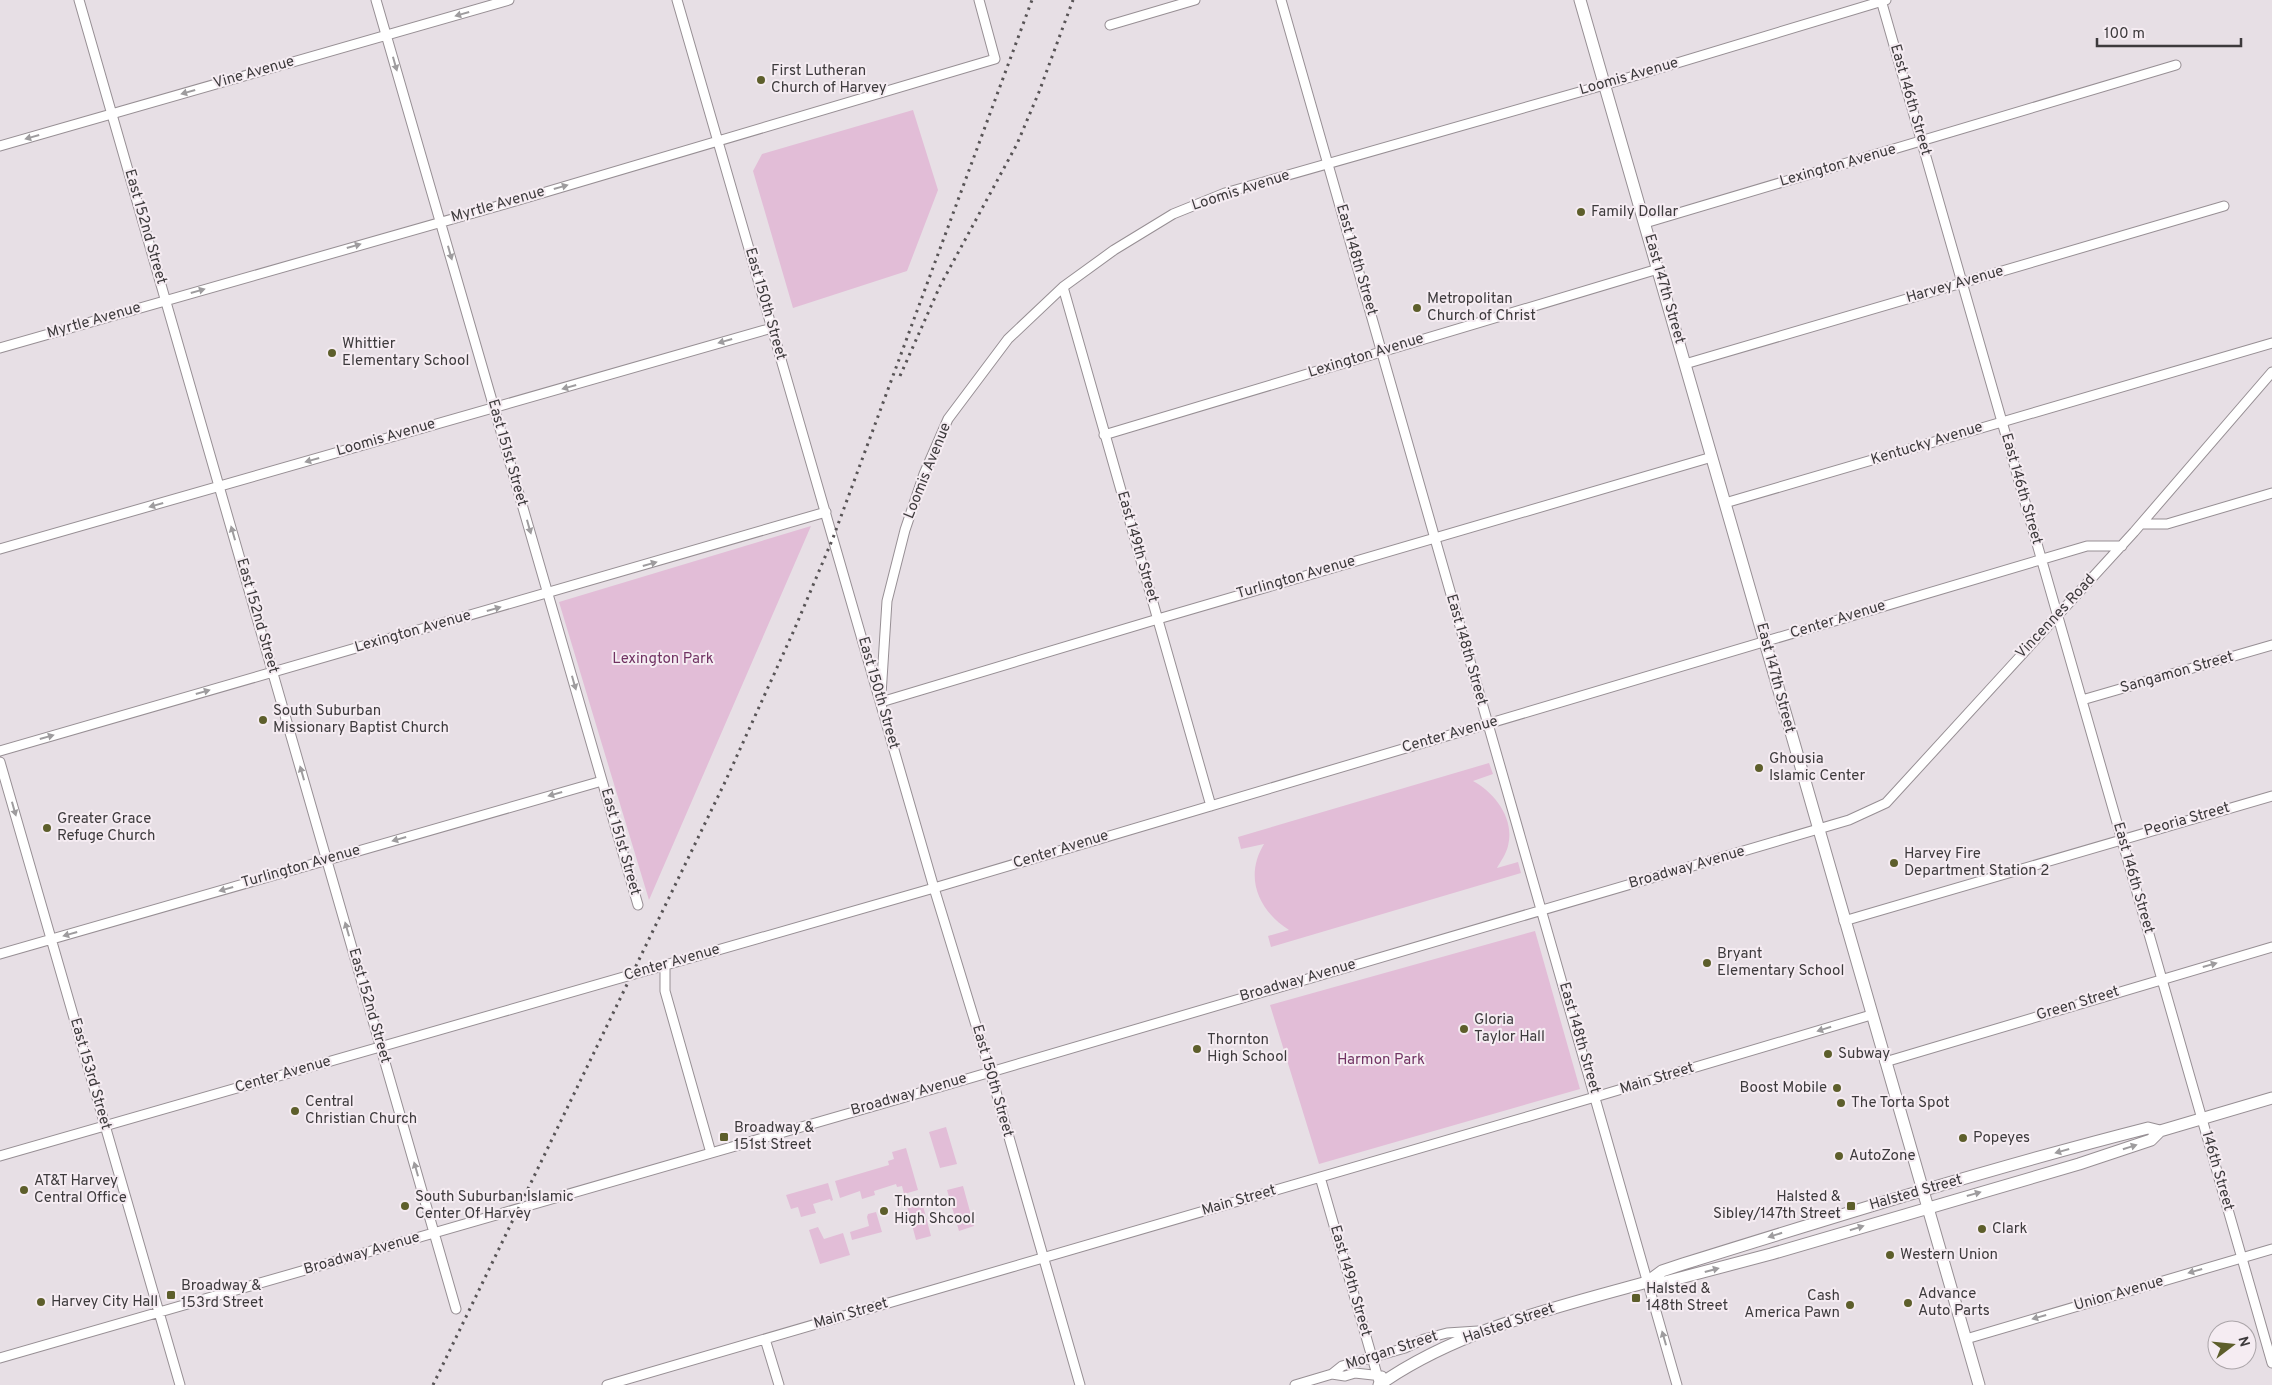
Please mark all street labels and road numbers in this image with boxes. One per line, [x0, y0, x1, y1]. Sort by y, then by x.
street label: East 146th Street [1885, 42, 1935, 158]
street label: Vine Avenue [211, 52, 297, 94]
street label: Loomis Avenue [1577, 54, 1681, 100]
street label: Lexington Avenue [1778, 140, 1898, 192]
street label: Loomis Avenue [1190, 166, 1292, 216]
street label: East 152nd Street [119, 167, 171, 287]
street label: Myrtle Avenue [449, 183, 547, 227]
street label: East 148th Street [1331, 202, 1381, 318]
street label: East 147th Street [1639, 232, 1689, 346]
street label: East 150th Street [740, 246, 790, 362]
street label: Harvey Avenue [1904, 262, 2006, 308]
street label: Myrtle Avenue [45, 299, 143, 343]
street label: Lexington Avenue [1306, 329, 1426, 383]
street label: East 151st Street [483, 397, 531, 509]
street label: Loomis Avenue [334, 415, 438, 461]
street label: Kentucky Avenue [1869, 418, 1985, 470]
street label: Loomis Avenue [900, 420, 956, 522]
street label: East 146th Street [1996, 431, 2046, 547]
street label: East 149th Street [1112, 489, 1162, 605]
street label: Turlington Avenue [1234, 552, 1358, 604]
street label: East 152nd Street [231, 556, 283, 676]
street label: Vincennes Road [2012, 571, 2100, 663]
street label: East 148th Street [1441, 592, 1491, 708]
street label: Center Avenue [1788, 596, 1888, 644]
street label: Lexington Avenue [353, 606, 473, 658]
street label: East 147th Street [1751, 621, 1799, 735]
street label: East 150th Street [853, 635, 903, 751]
street label: Sangamon Street [2118, 648, 2236, 698]
street label: Center Avenue [1400, 712, 1500, 758]
street label: East 151st Street [596, 786, 644, 898]
street label: Peoria Street [2142, 799, 2232, 841]
street label: East 146th Street [2108, 820, 2158, 936]
street label: Center Avenue [1011, 826, 1111, 874]
street label: Turlington Avenue [239, 841, 363, 893]
street label: Broadway Avenue [1627, 842, 1747, 894]
street label: Center Avenue [622, 940, 722, 986]
street label: East 152nd Street [343, 946, 395, 1066]
street label: Broadway Avenue [1238, 955, 1358, 1007]
street label: East 148th Street [1554, 980, 1604, 1096]
street label: Green Street [2034, 982, 2122, 1026]
street label: East 153rd Street [65, 1016, 115, 1132]
street label: East 150th Street [967, 1023, 1017, 1139]
street label: Center Avenue [233, 1052, 333, 1098]
street label: Main Street [1618, 1059, 1696, 1099]
street label: Broadway Avenue [849, 1069, 969, 1121]
street label: 146th Street [2197, 1129, 2237, 1213]
street label: Halsted Street [1867, 1171, 1965, 1215]
street label: Main Street [1200, 1181, 1278, 1221]
street label: East 149th Street [1325, 1223, 1375, 1339]
street label: Broadway Avenue [302, 1228, 422, 1280]
street label: Union Avenue [2072, 1272, 2166, 1316]
street label: Main Street [812, 1294, 890, 1334]
street label: Halsted Street [1461, 1299, 1557, 1349]
street label: Morgan Street [1344, 1327, 1440, 1375]

